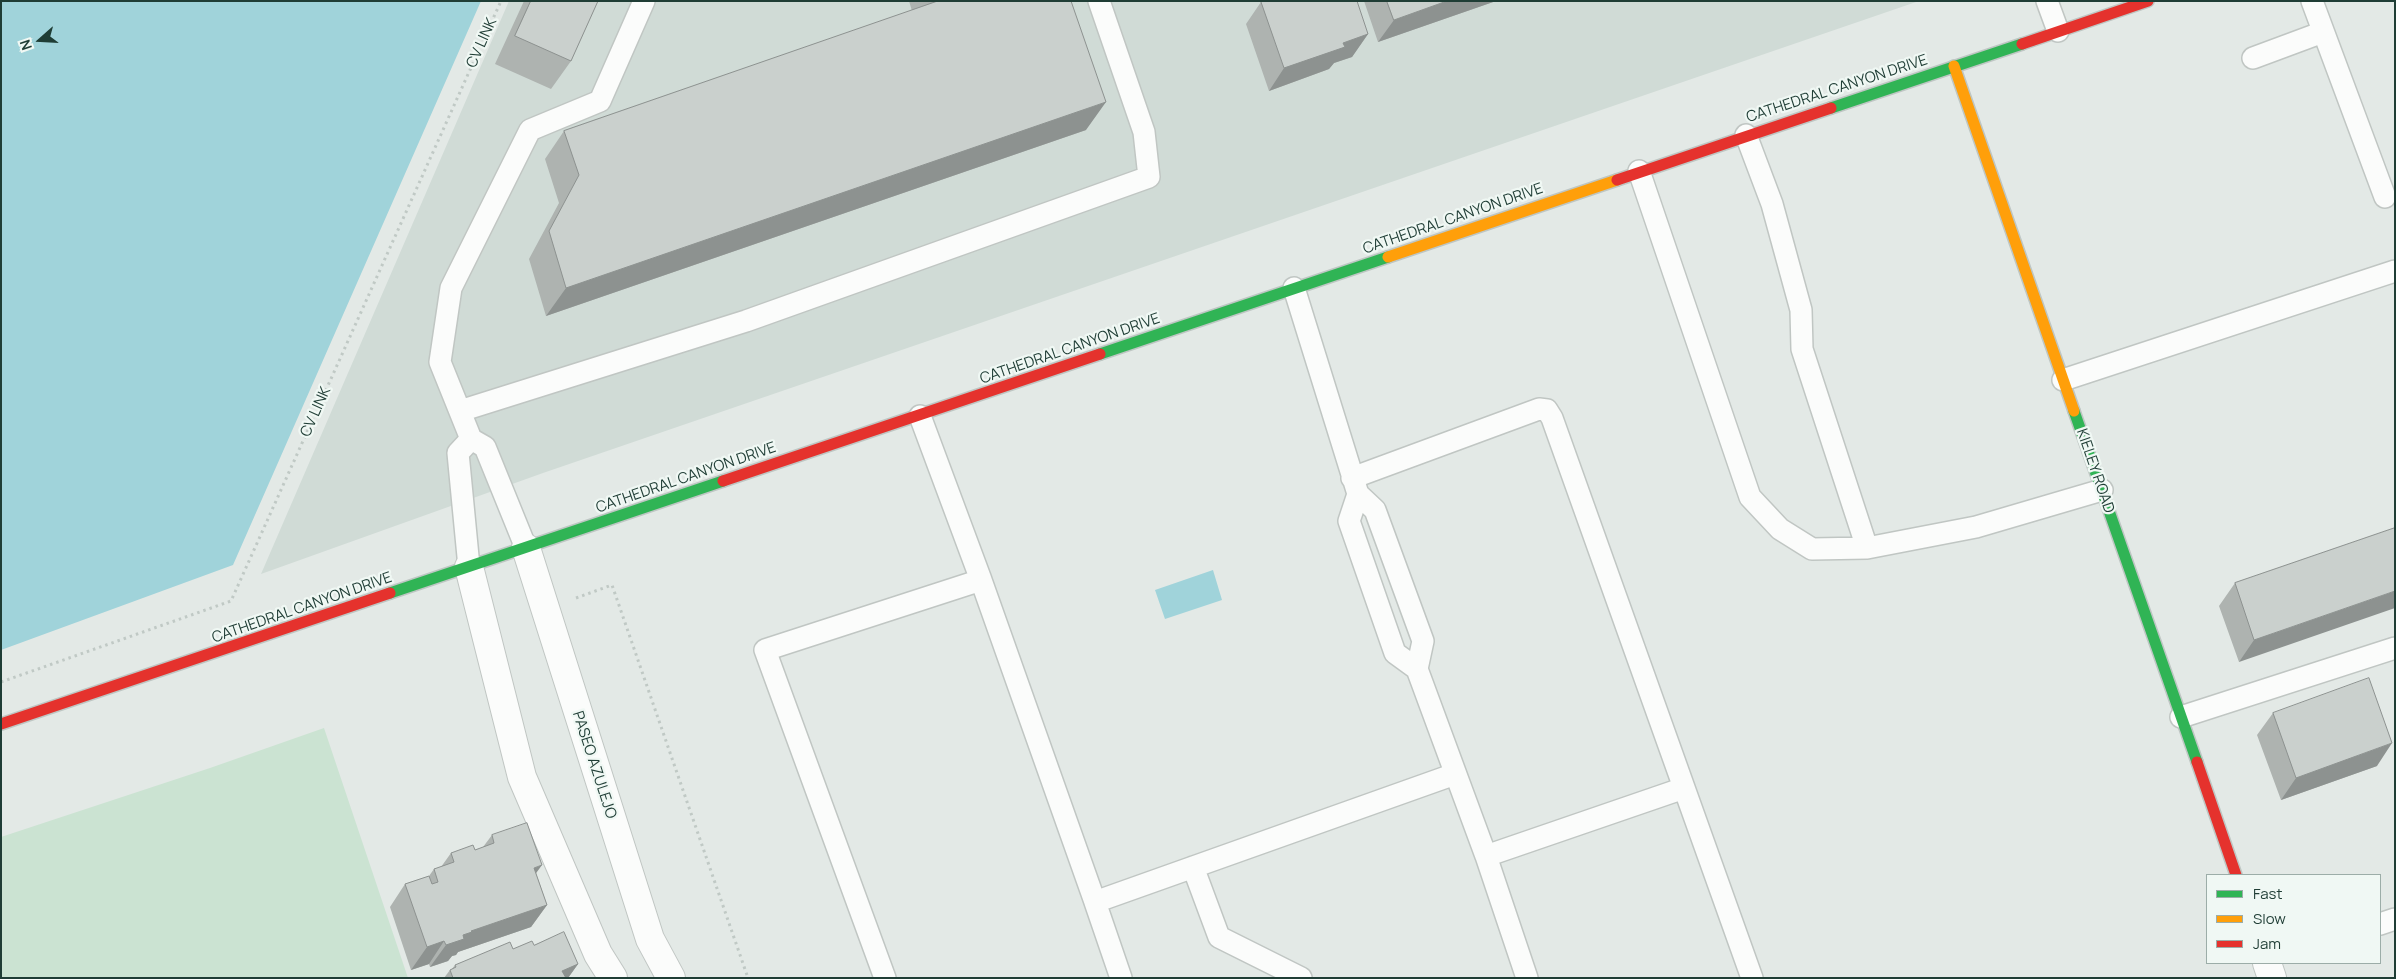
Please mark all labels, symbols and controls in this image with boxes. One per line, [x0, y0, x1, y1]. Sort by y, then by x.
north arrow [15, 15, 65, 65]
street label: CV LINK [463, 15, 501, 71]
text: N [15, 37, 36, 53]
street label: CATHEDRAL CANYON DRIVE [1744, 51, 1930, 127]
street label: CATHEDRAL CANYON DRIVE [1361, 180, 1545, 258]
street label: CATHEDRAL CANYON DRIVE [978, 310, 1162, 388]
street label: CV LINK [297, 384, 335, 440]
street label: KIELEY ROAD [2072, 426, 2118, 516]
street label: CATHEDRAL CANYON DRIVE [594, 439, 778, 517]
street label: CATHEDRAL CANYON DRIVE [210, 569, 394, 647]
street label: PASEO AZULEJO [568, 709, 620, 821]
legend [2206, 874, 2381, 964]
text: Fast [2253, 883, 2282, 904]
text: Slow [2253, 908, 2286, 929]
text: Jam [2253, 933, 2281, 954]

